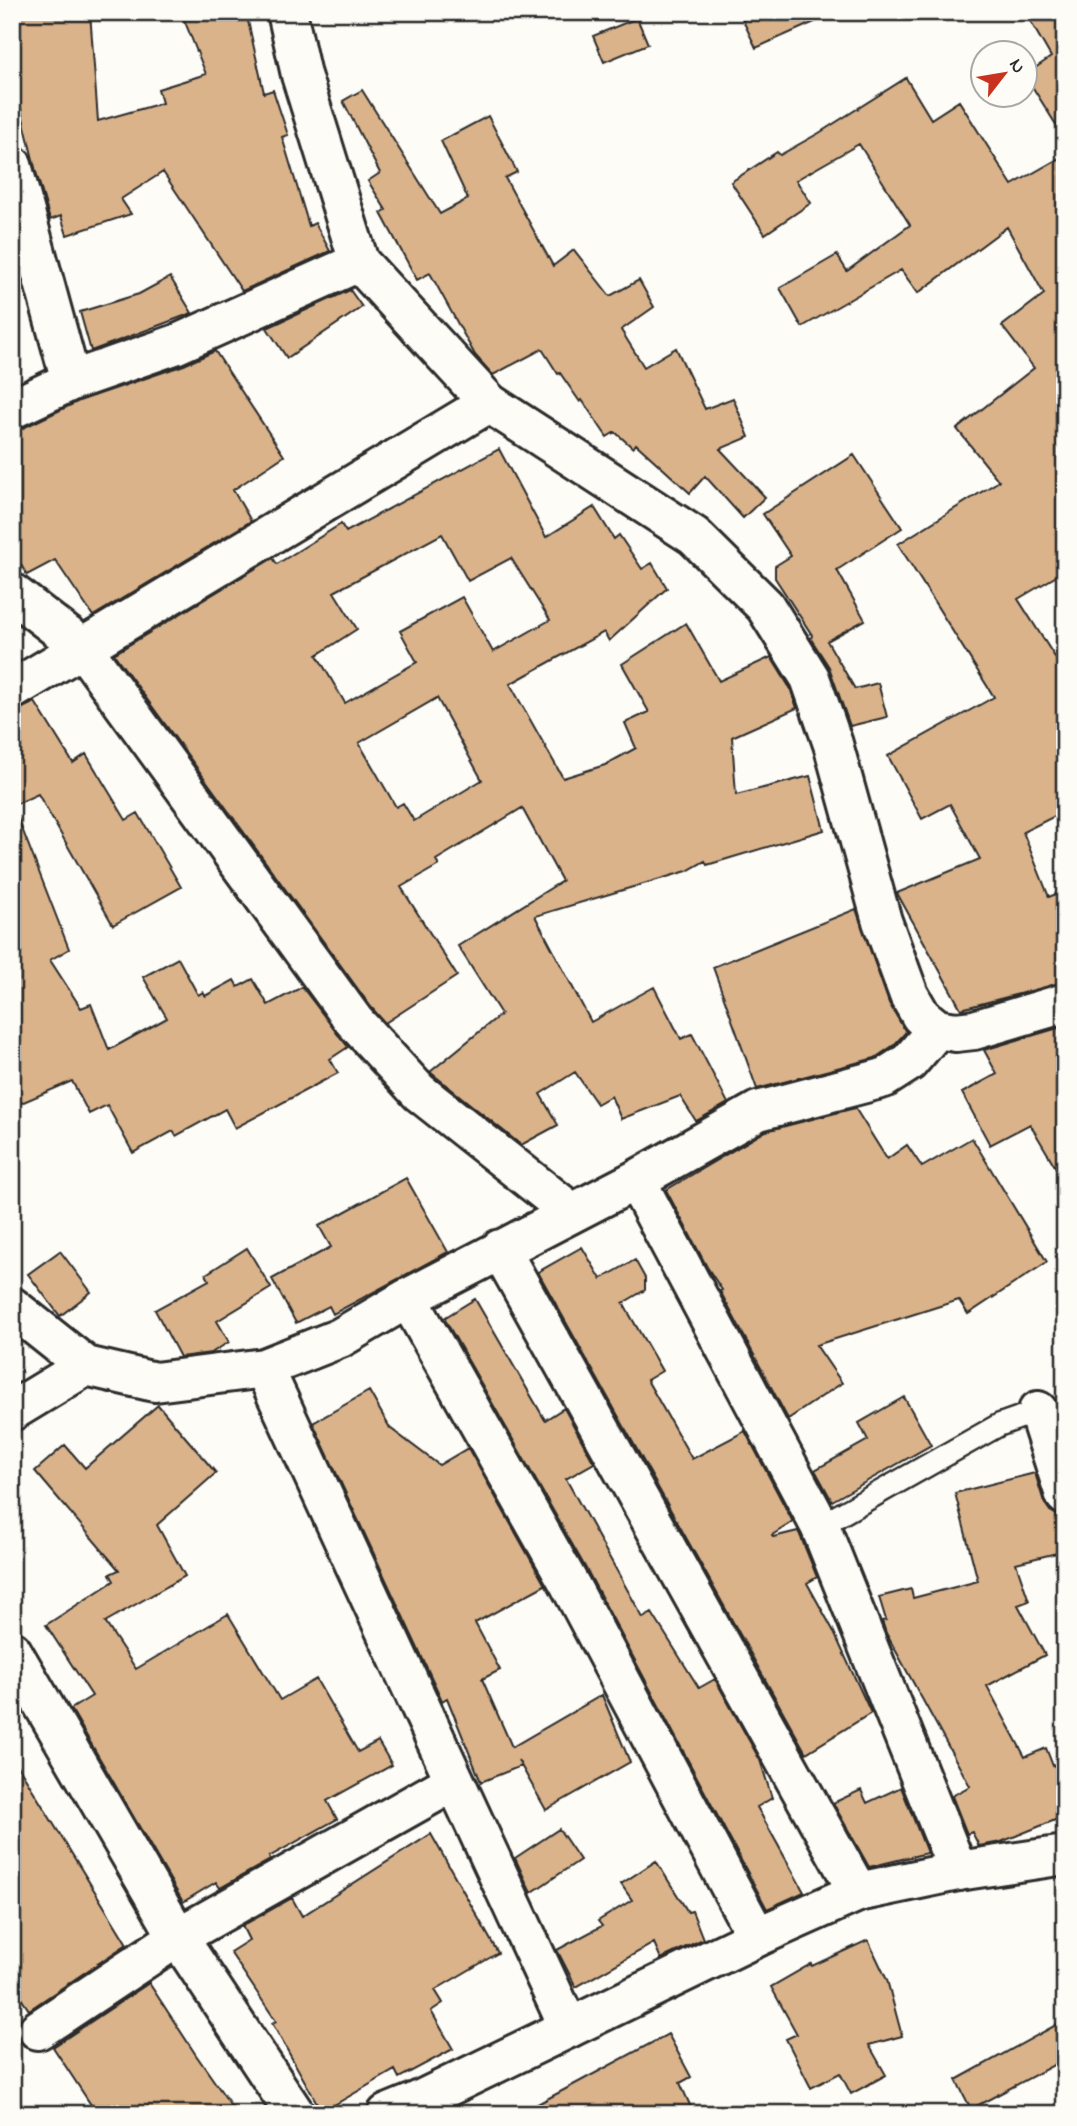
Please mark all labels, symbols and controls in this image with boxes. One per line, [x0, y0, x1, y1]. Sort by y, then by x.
north arrow [968, 38, 1038, 108]
text: N [1002, 54, 1031, 79]

